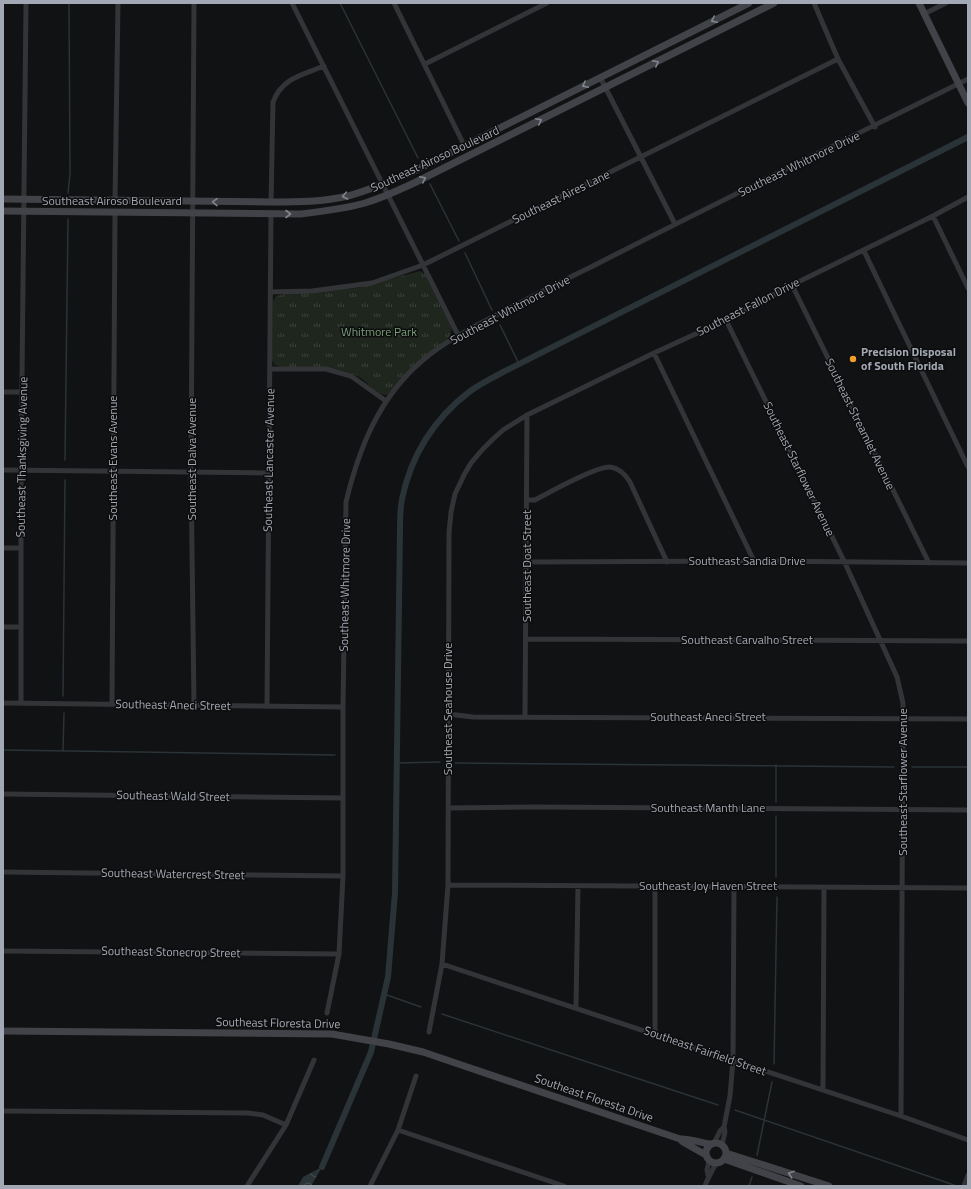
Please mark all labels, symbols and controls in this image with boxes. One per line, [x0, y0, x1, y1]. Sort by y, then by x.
one-way arrow [711, 16, 719, 23]
one-way arrow [651, 60, 659, 68]
one-way arrow [582, 80, 590, 87]
one-way arrow [535, 118, 543, 126]
street label: Southeast Airoso Boulevard [367, 120, 502, 197]
street label: Southeast Whitmore Drive [735, 126, 863, 201]
street label: Southeast Aires Lane [509, 165, 613, 228]
one-way arrow [419, 176, 426, 184]
street label: Southeast Airoso Boulevard [42, 191, 182, 210]
one-way arrow [342, 192, 348, 200]
one-way arrow [212, 198, 218, 206]
one-way arrow [285, 210, 291, 218]
street label: Southeast Whitmore Drive [446, 270, 573, 349]
street label: Southeast Fallon Drive [693, 272, 803, 341]
park label: Whitmore Park [341, 322, 417, 341]
place label: Precision Disposal of South Florida [861, 342, 956, 375]
marker: Precision Disposal of South Florida [848, 354, 858, 364]
street label: Southeast Streamlet Avenue [820, 355, 901, 493]
street label: Southeast Thanksgiving Avenue [11, 376, 32, 538]
street label: Southeast Lancaster Avenue [258, 388, 279, 532]
street label: Southeast Evans Avenue [103, 396, 122, 520]
street label: Southeast Dalva Avenue [182, 398, 201, 520]
street label: Southeast Starflower Avenue [759, 398, 840, 539]
street label: Southeast Doat Street [517, 509, 536, 622]
street label: Southeast Whitmore Drive [334, 518, 355, 652]
street label: Southeast Sandia Drive [688, 551, 806, 570]
street label: Southeast Carvalho Street [681, 630, 814, 649]
street label: Southeast Seahouse Drive [438, 643, 457, 775]
street label: Southeast Aneci Street [115, 694, 232, 715]
street label: Southeast Aneci Street [650, 707, 767, 726]
street label: Southeast Starflower Avenue [893, 708, 912, 856]
street label: Southeast Wald Street [116, 785, 231, 806]
street label: Southeast Manth Lane [651, 798, 765, 817]
street label: Southeast Watercrest Street [101, 863, 246, 884]
street label: Southeast Joy Haven Street [639, 876, 778, 895]
street label: Southeast Stonecrop Street [101, 941, 242, 962]
street label: Southeast Floresta Drive [216, 1012, 340, 1033]
street label: Southeast Fairfield Street [641, 1021, 770, 1081]
street label: Southeast Floresta Drive [532, 1068, 656, 1127]
one-way arrow [788, 1170, 795, 1179]

